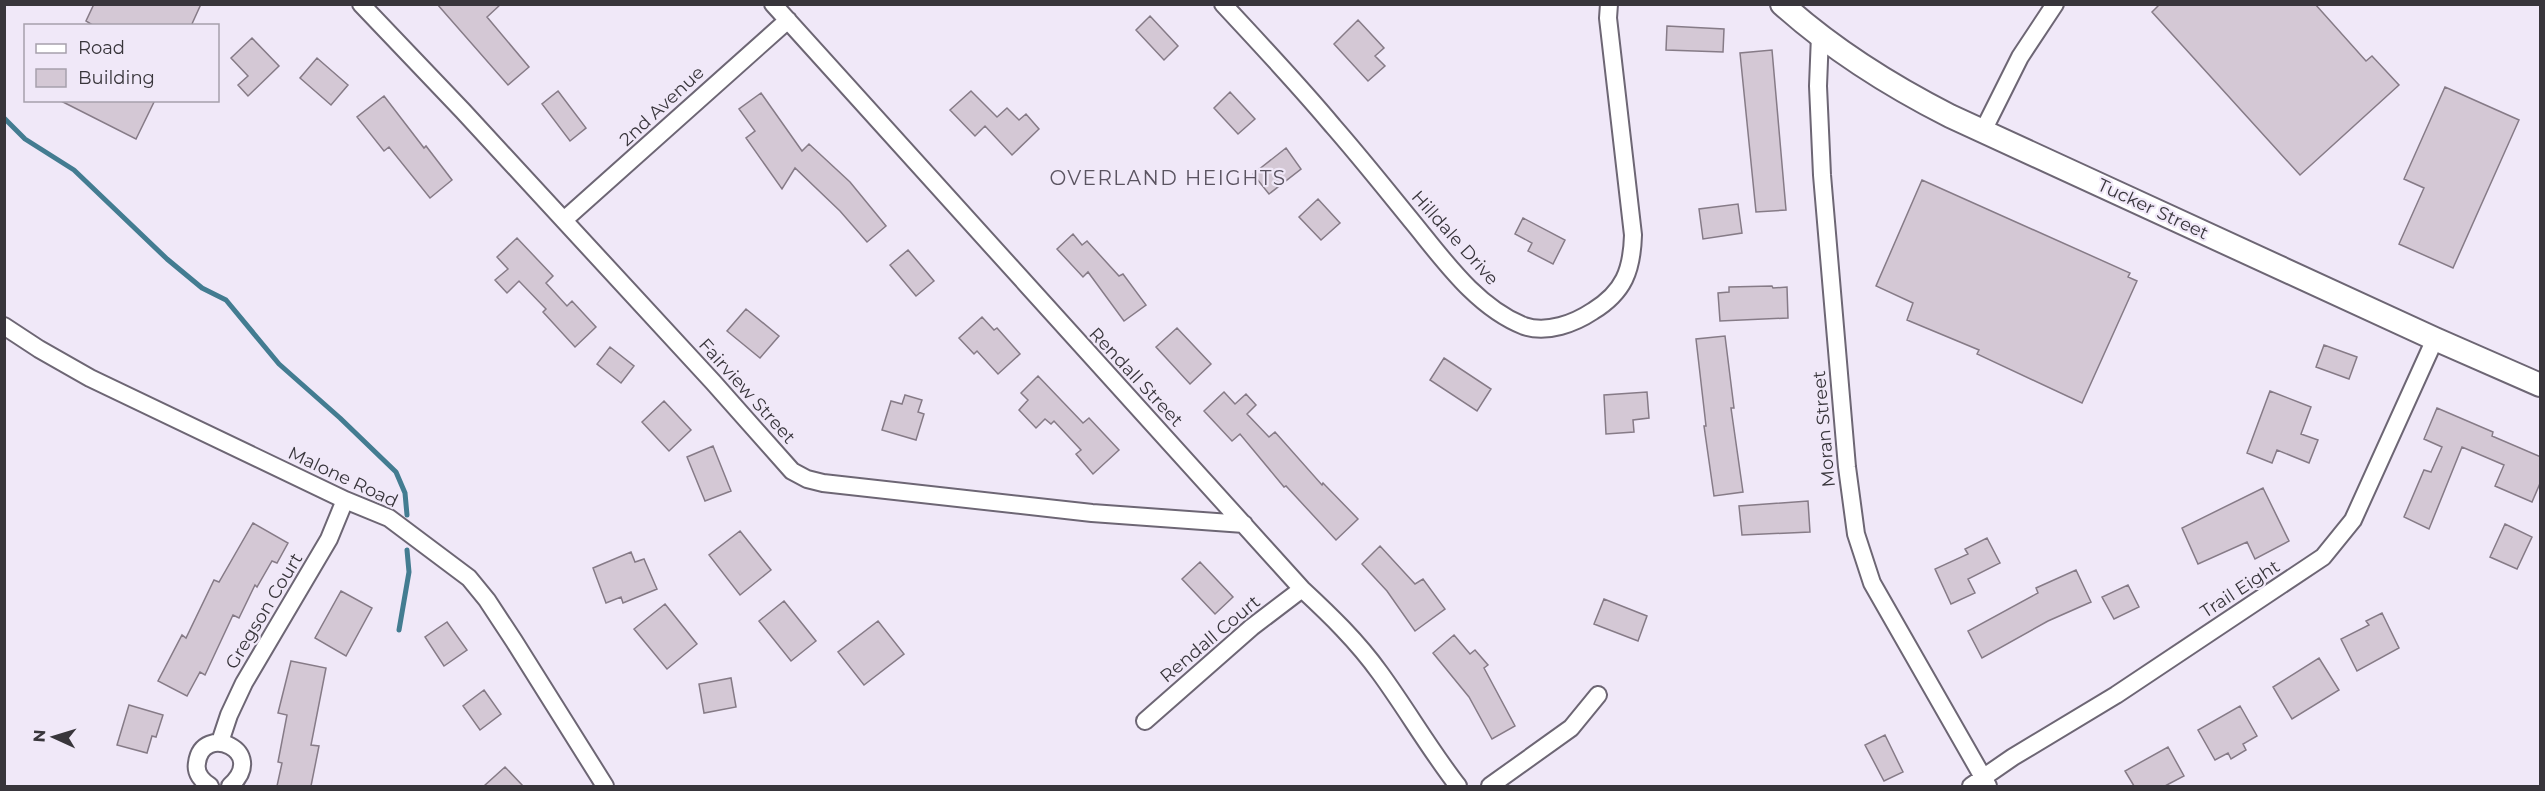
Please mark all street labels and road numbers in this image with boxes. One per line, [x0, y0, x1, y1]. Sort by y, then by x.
street label: 2nd Avenue [615, 61, 709, 151]
street label: Tucker Street [2094, 174, 2212, 244]
street label: Hilldale Drive [1407, 186, 1503, 290]
street label: Rendall Street [1084, 323, 1188, 431]
street label: Fairview Street [694, 334, 800, 448]
street label: Moran Street [1808, 370, 1840, 488]
street label: Malone Road [285, 442, 401, 512]
street label: Gregson Court [221, 549, 307, 673]
street label: Trail Eight [2196, 555, 2284, 623]
street label: Rendall Court [1156, 591, 1264, 687]

